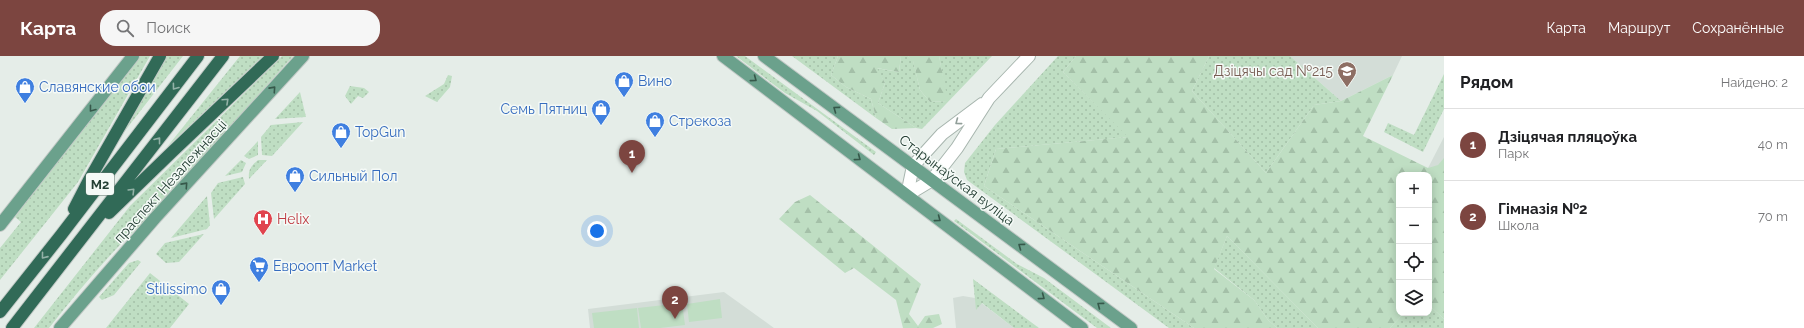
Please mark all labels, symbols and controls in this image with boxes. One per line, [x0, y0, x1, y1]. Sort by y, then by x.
search box [100, 10, 380, 46]
text: Карта [20, 17, 76, 39]
icon: search [114, 17, 136, 39]
text: Поиск [146, 19, 191, 37]
text: Карта [1547, 20, 1586, 36]
text: Маршрут [1608, 20, 1670, 36]
text: Сохранённые [1692, 20, 1784, 36]
school or university icon: Дзіцячы сад №215 [1336, 60, 1358, 88]
place label: Дзіцячы сад №215 [1213, 63, 1333, 79]
shop icon: Вино [613, 70, 635, 98]
text: Рядом [1460, 72, 1513, 92]
place label: Вино [638, 73, 672, 89]
one-way arrow [750, 75, 757, 82]
text: Найдено: 2 [1721, 75, 1788, 90]
shop icon: Славянские обои [14, 76, 36, 104]
place label: Славянские обои [39, 79, 156, 95]
one-way arrow [172, 83, 179, 90]
one-way arrow [268, 86, 276, 94]
shop icon: Семь Пятниц [590, 98, 612, 126]
one-way arrow [221, 99, 228, 106]
place label: Семь Пятниц [500, 101, 587, 117]
one-way arrow [89, 104, 96, 111]
one-way arrow [834, 107, 841, 114]
shop icon: Стрекоза [644, 110, 666, 138]
place label: Стрекоза [669, 113, 731, 129]
street label: праспект Незалежнасці [111, 116, 229, 246]
one-way arrow [956, 117, 963, 124]
shop icon: TopGun [330, 121, 352, 149]
place label: TopGun [355, 124, 405, 140]
text: Дзіцячая пляцоўка [1498, 128, 1637, 146]
street label: Старынаўская вуліца [896, 131, 1018, 229]
one-way arrow [153, 137, 160, 144]
text: 1 [1470, 137, 1476, 152]
text: 40 m [1758, 137, 1788, 152]
pin: 1 [619, 140, 645, 173]
text: Парк [1498, 146, 1529, 161]
one-way arrow [853, 153, 860, 160]
shop icon: Сильный Пол [284, 165, 306, 193]
place label: Сильный Пол [309, 168, 398, 184]
map controls [1396, 172, 1432, 316]
button: + [1396, 172, 1432, 208]
road number: М2 [86, 173, 114, 195]
one-way arrow [181, 182, 188, 190]
one-way arrow [127, 188, 135, 196]
text: Гімназія №2 [1498, 200, 1588, 218]
hospital icon: Helix [252, 208, 274, 236]
button: − [1396, 208, 1432, 244]
text: 2 [1469, 209, 1477, 224]
text: 70 m [1758, 209, 1788, 224]
place label: Helix [277, 211, 309, 227]
one-way arrow [934, 214, 941, 221]
text: Школа [1498, 218, 1539, 233]
your location [587, 221, 607, 241]
one-way arrow [1018, 244, 1025, 251]
button: locate [1396, 244, 1432, 280]
one-way arrow [42, 252, 49, 259]
supermarket icon: Евроопт Market [248, 255, 270, 283]
place label: Евроопт Market [273, 258, 377, 274]
shop icon: Stilissimo [210, 278, 232, 306]
button: layers [1396, 280, 1432, 316]
place label: Stilissimo [146, 281, 207, 297]
pin: 2 [662, 286, 688, 319]
one-way arrow [1037, 292, 1044, 299]
one-way arrow [1097, 302, 1104, 309]

